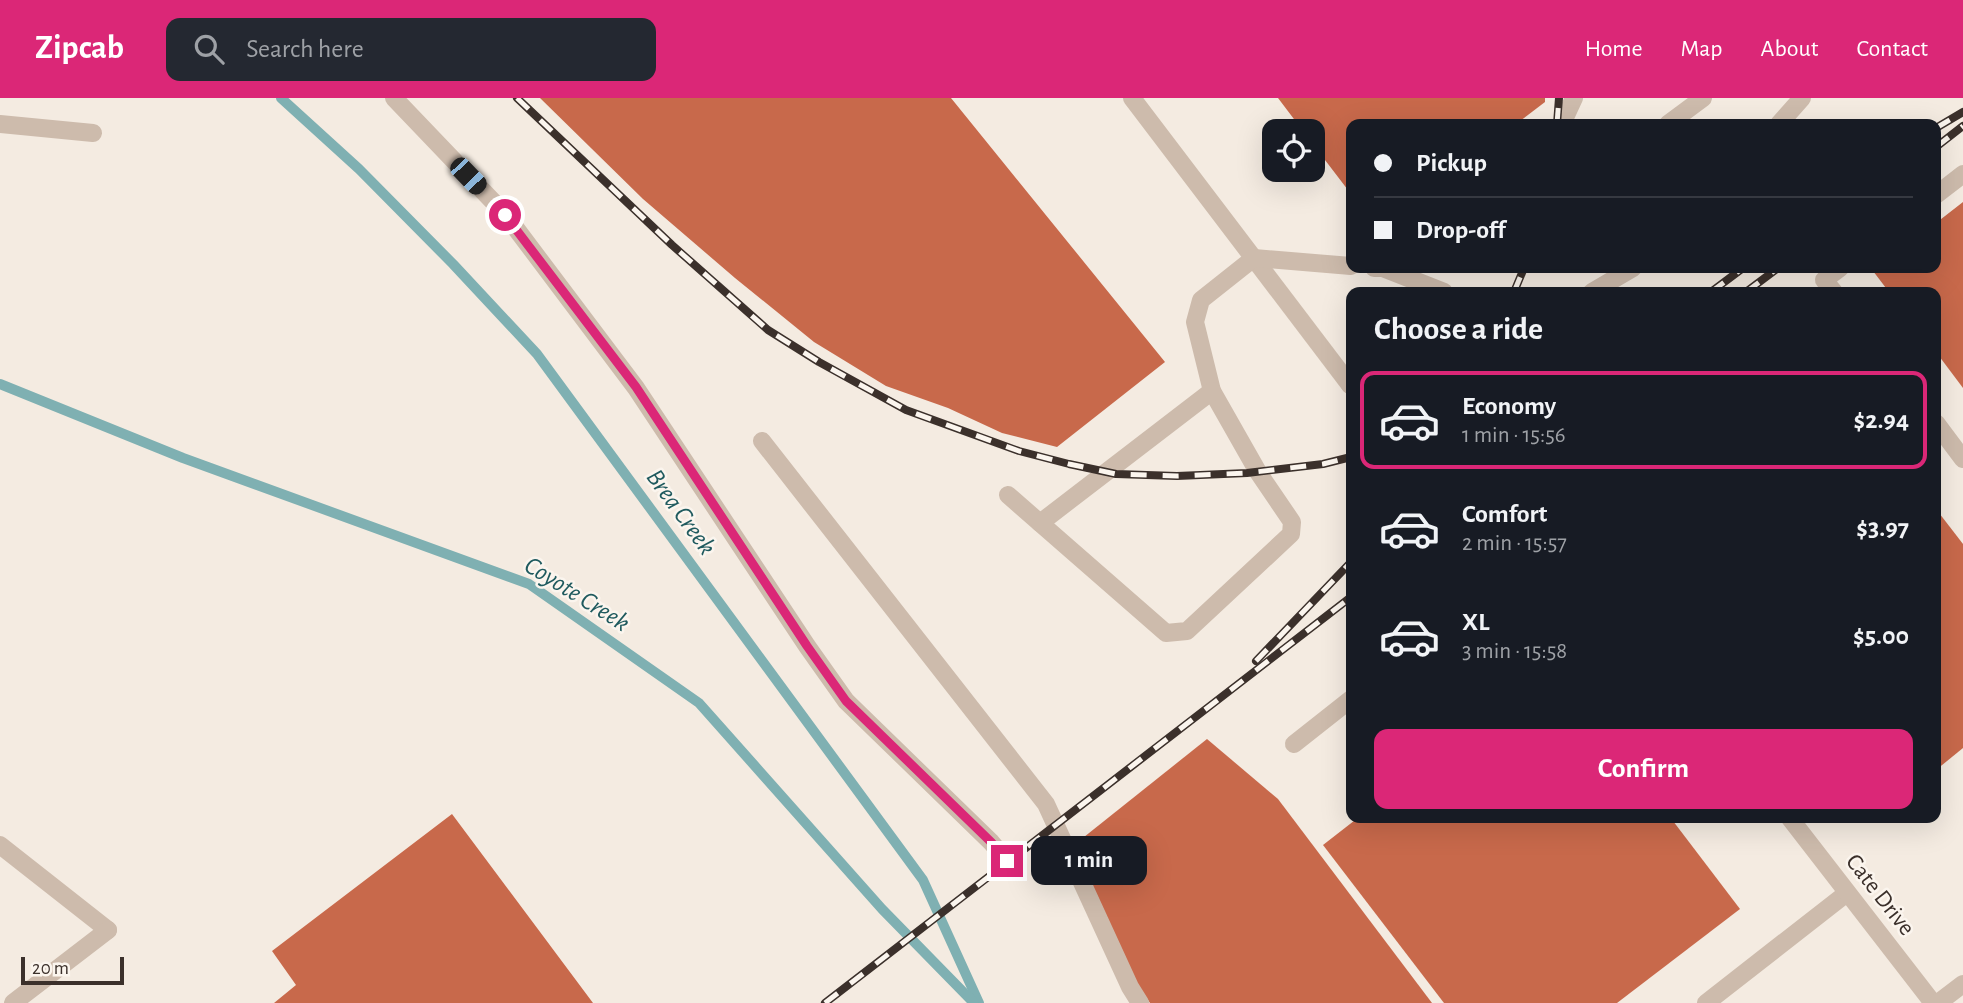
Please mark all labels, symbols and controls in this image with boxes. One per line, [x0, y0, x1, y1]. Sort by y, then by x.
search box [166, 18, 656, 81]
icon: search [190, 30, 228, 68]
text: Zipcab [35, 32, 124, 65]
text: Search here [246, 36, 364, 62]
text: Home [1585, 37, 1643, 61]
text: Map [1681, 37, 1723, 61]
text: About [1761, 37, 1818, 61]
text: Contact [1856, 37, 1928, 61]
map controls [1262, 119, 1325, 182]
button: locate [1262, 119, 1325, 182]
text: Pickup [1416, 150, 1487, 176]
car [446, 154, 491, 198]
route start [489, 199, 521, 231]
text: Drop-off [1416, 217, 1505, 243]
text: Choose a ride [1374, 313, 1543, 345]
icon: car [1378, 389, 1441, 452]
text: Economy [1462, 393, 1556, 419]
text: $2.94 [1853, 407, 1909, 433]
text: 1 min · 15:56 [1462, 424, 1566, 447]
water label: Brea Creek [641, 464, 721, 560]
icon: car [1378, 497, 1441, 560]
text: Comfort [1462, 501, 1547, 527]
text: $3.97 [1856, 515, 1909, 541]
text: 2 min · 15:57 [1462, 532, 1567, 555]
water label: Coyote Creek [520, 552, 634, 636]
icon: car [1378, 605, 1441, 668]
text: XL [1462, 609, 1489, 635]
text: $5.00 [1853, 623, 1909, 649]
text: 3 min · 15:58 [1462, 640, 1567, 663]
button: Confirm [1374, 729, 1913, 809]
callout: 1 min [1032, 836, 1147, 886]
route end [991, 845, 1023, 877]
text: 1 min [1065, 849, 1113, 872]
street label: Cate Drive [1841, 850, 1919, 940]
scale bar [21, 954, 124, 986]
text: 20 m [32, 959, 69, 978]

